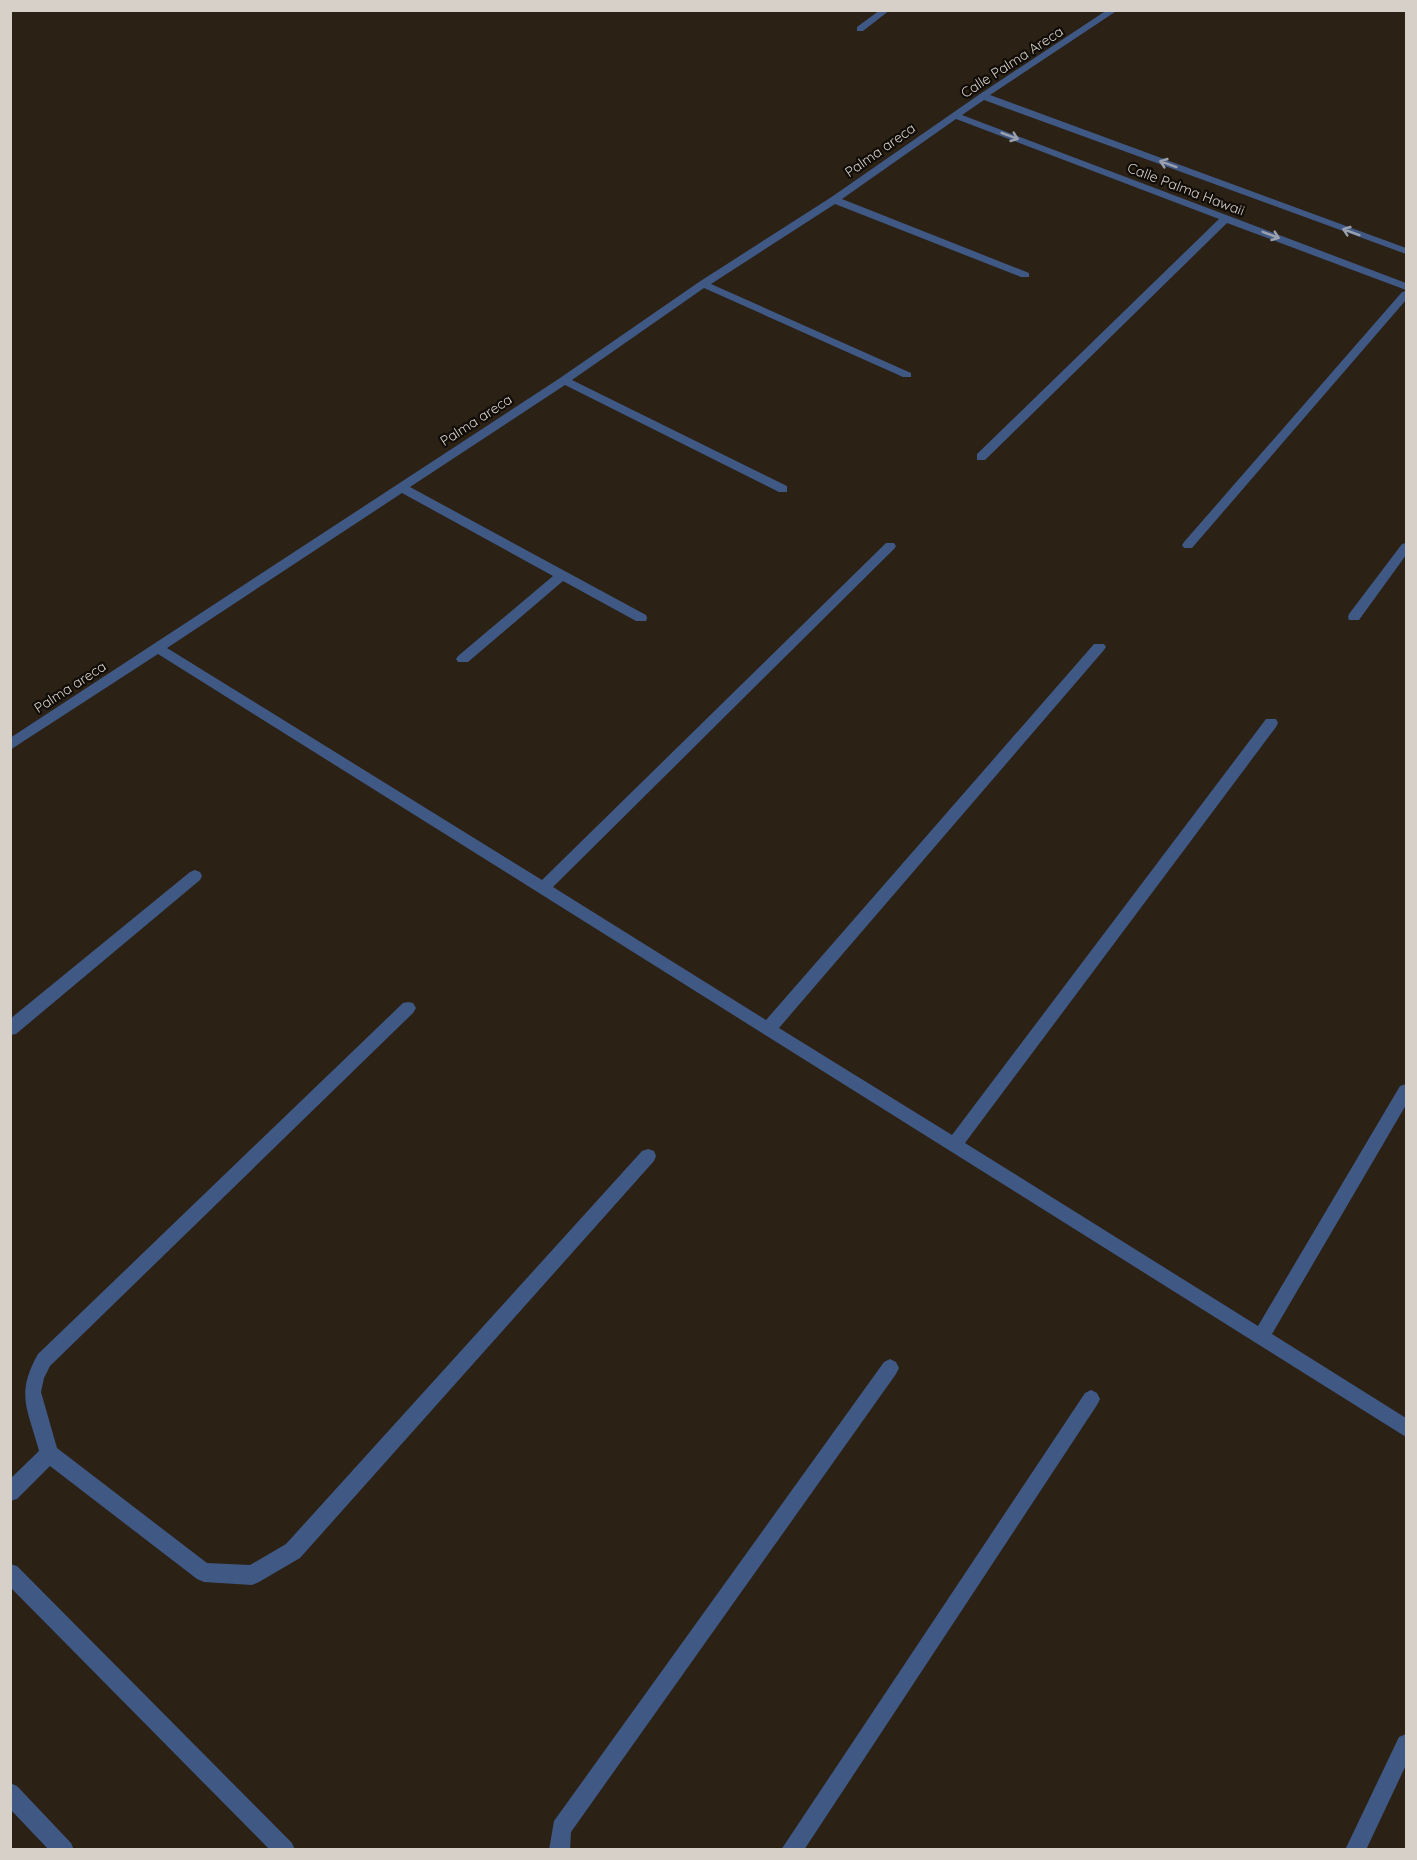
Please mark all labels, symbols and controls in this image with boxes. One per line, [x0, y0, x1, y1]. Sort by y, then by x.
street label: Calle Palma Areca [957, 22, 1067, 102]
street label: Palma areca [841, 119, 919, 181]
one-way arrow [1000, 132, 1019, 143]
street label: Calle Palma Hawaii [1125, 158, 1247, 220]
one-way arrow [1160, 158, 1178, 169]
one-way arrow [1343, 225, 1361, 236]
one-way arrow [1261, 231, 1280, 242]
street label: Palma areca [437, 390, 515, 450]
street label: Palma areca [31, 657, 109, 717]

